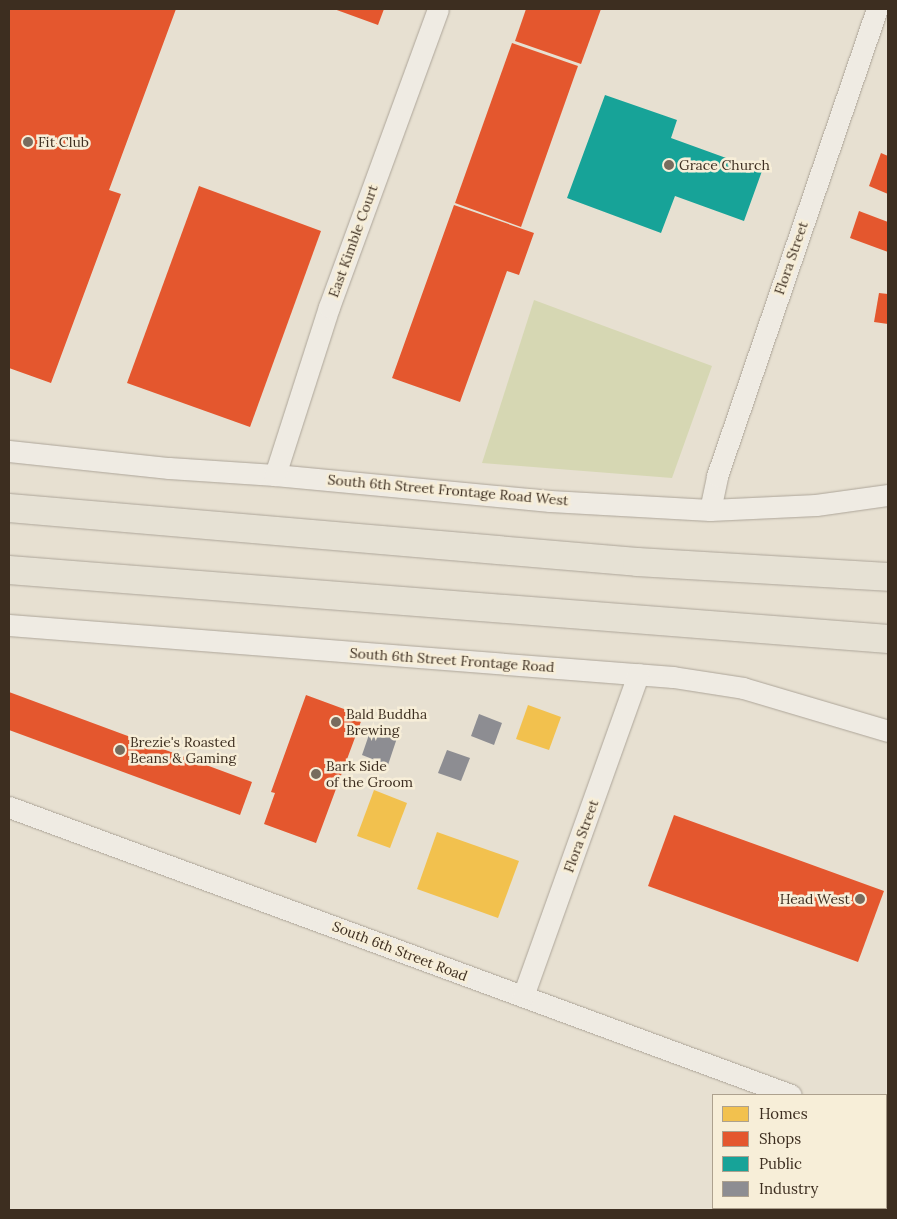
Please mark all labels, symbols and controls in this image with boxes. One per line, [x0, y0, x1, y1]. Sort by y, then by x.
place label: Fit Club [38, 134, 89, 150]
marker: Fit Club [22, 136, 34, 148]
place label: Grace Church [679, 157, 770, 173]
marker: Grace Church [663, 159, 675, 171]
street label: East Kimble Court [325, 182, 381, 300]
street label: Flora Street [771, 219, 811, 297]
street label: South 6th Street Frontage Road West [327, 471, 569, 509]
street label: South 6th Street Frontage Road [349, 644, 555, 676]
place label: Bald Buddha Brewing [346, 706, 427, 739]
marker: Bald Buddha Brewing [330, 716, 342, 728]
place label: Brezie's Roasted Beans & Gaming [130, 734, 236, 766]
marker: Brezie's Roasted Beans & Gaming [114, 744, 126, 756]
place label: Bark Side of the Groom [326, 758, 413, 790]
marker: Bark Side of the Groom [310, 768, 322, 780]
street label: Flora Street [560, 797, 602, 875]
place label: Head West [780, 891, 850, 907]
marker: Head West [854, 893, 866, 905]
street label: South 6th Street Road [330, 917, 470, 985]
legend [712, 1094, 887, 1209]
text: Homes [759, 1104, 808, 1123]
text: Shops [759, 1129, 801, 1148]
text: Public [759, 1154, 802, 1173]
text: Industry [759, 1179, 818, 1198]

